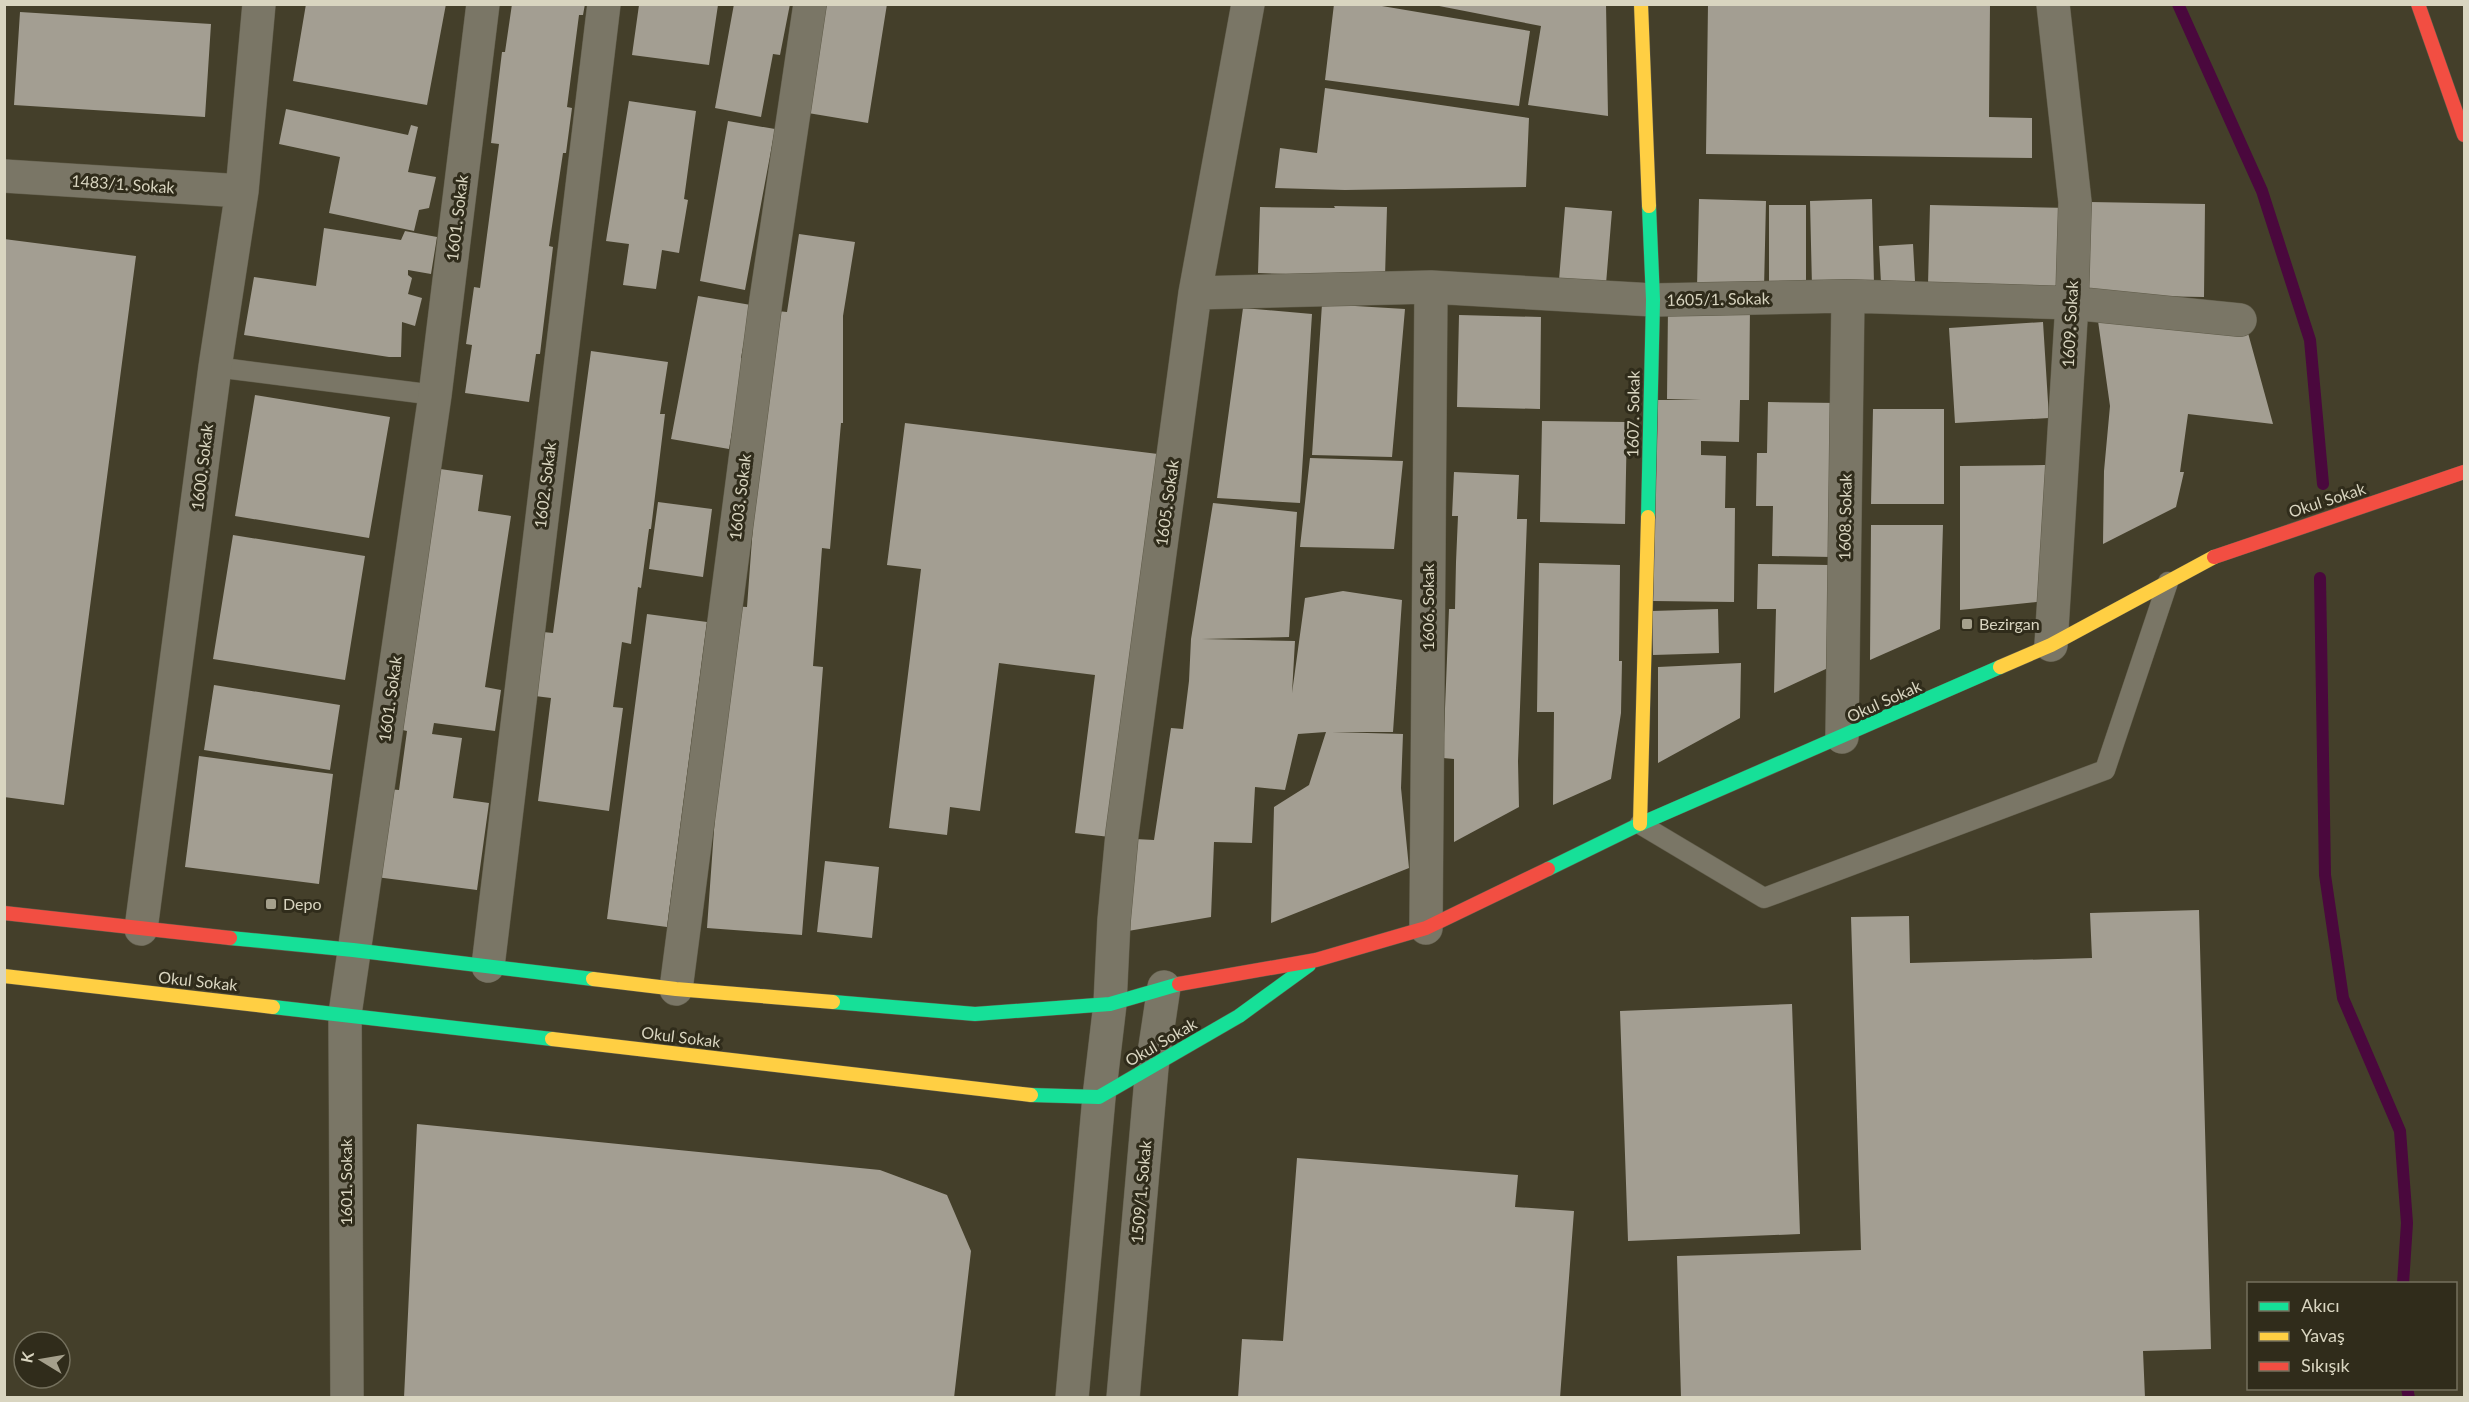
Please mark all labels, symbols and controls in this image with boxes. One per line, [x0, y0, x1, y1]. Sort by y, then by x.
street label: 1483/1. Sokak [71, 170, 176, 197]
street label: 1601. Sokak [442, 173, 471, 262]
street label: 1609. Sokak [2058, 279, 2081, 368]
street label: 1605/1. Sokak [1666, 288, 1771, 309]
street label: 1607. Sokak [1622, 370, 1643, 458]
street label: 1600. Sokak [187, 422, 216, 511]
street label: 1602. Sokak [530, 440, 559, 529]
street label: 1603. Sokak [725, 452, 754, 541]
street label: 1605. Sokak [1151, 458, 1182, 547]
street label: 1608. Sokak [1834, 473, 1855, 561]
street label: Okul Sokak [2286, 478, 2368, 521]
street label: 1606. Sokak [1418, 563, 1437, 650]
place label: Bezirgan [1979, 614, 2040, 633]
marker: Bezirgan [1960, 617, 1974, 631]
street label: 1601. Sokak [374, 654, 405, 743]
street label: Okul Sokak [1844, 675, 1925, 725]
place label: Depo [283, 894, 322, 913]
marker: Depo [264, 897, 278, 911]
street label: Okul Sokak [158, 967, 239, 994]
street label: Okul Sokak [1122, 1013, 1201, 1070]
street label: Okul Sokak [640, 1022, 723, 1051]
street label: 1601. Sokak [336, 1138, 355, 1225]
street label: 1509/1. Sokak [1127, 1139, 1155, 1244]
legend [2247, 1282, 2457, 1390]
text: Akıcı [2301, 1294, 2340, 1316]
text: Yavaş [2301, 1324, 2345, 1346]
north arrow [12, 1330, 72, 1390]
text: K [16, 1349, 37, 1364]
text: Sıkışık [2301, 1354, 2351, 1376]

